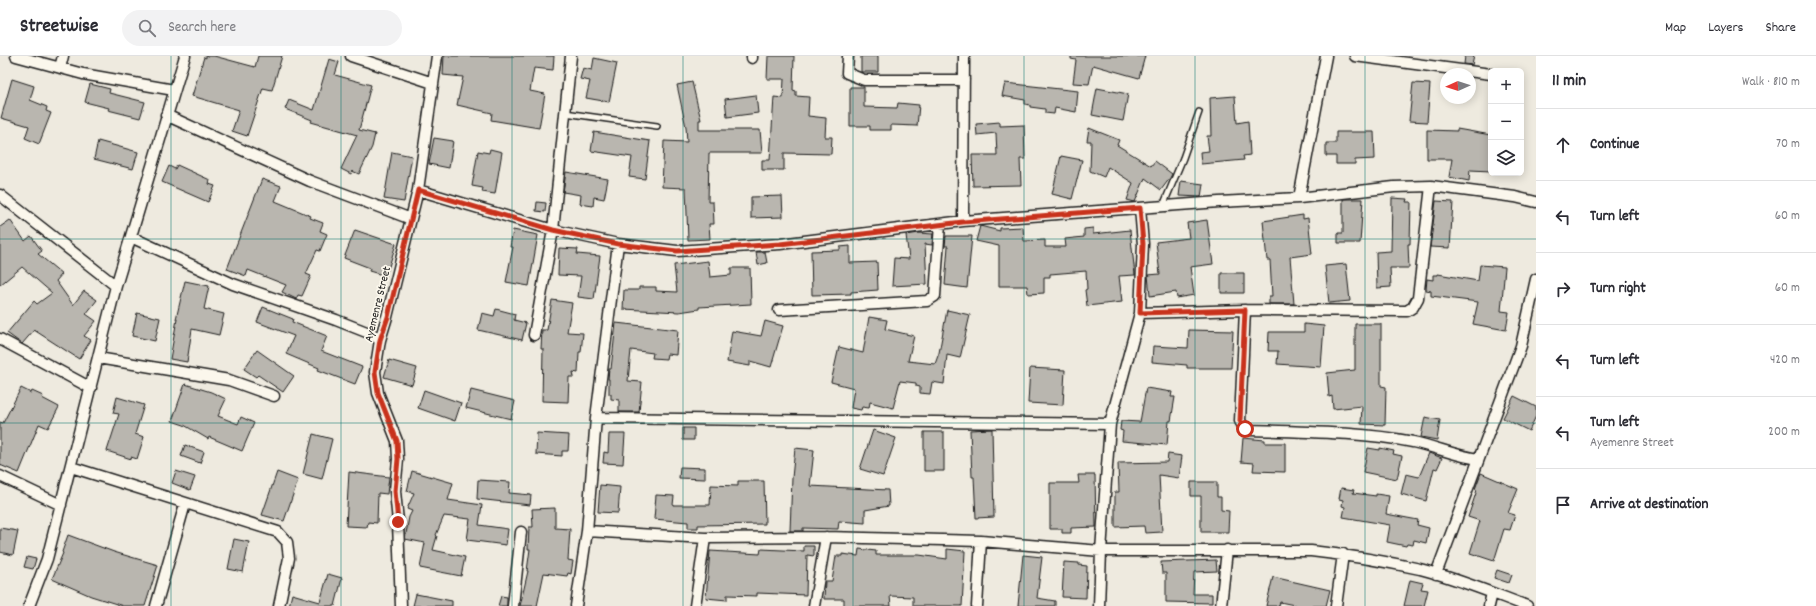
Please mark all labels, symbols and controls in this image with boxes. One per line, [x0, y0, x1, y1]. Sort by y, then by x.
search box [122, 10, 402, 46]
text: Streetwise [20, 14, 98, 41]
icon: search [136, 17, 158, 39]
text: Search here [168, 17, 236, 39]
text: Map [1665, 18, 1686, 38]
text: Layers [1708, 18, 1743, 38]
text: Share [1765, 18, 1796, 38]
north arrow [1440, 68, 1476, 104]
map controls [1488, 68, 1524, 176]
button: + [1488, 68, 1524, 104]
text: 11 min [1552, 70, 1586, 94]
text: Walk · 810 m [1742, 73, 1800, 92]
button: − [1488, 104, 1524, 140]
icon: ahead [1552, 134, 1574, 156]
text: Continue [1590, 134, 1639, 156]
text: 70 m [1776, 135, 1800, 154]
button: layers [1488, 140, 1524, 176]
icon: left [1552, 206, 1574, 228]
text: Turn left [1590, 206, 1639, 228]
text: 60 m [1775, 207, 1800, 226]
street label: Ayemenre Street [361, 264, 396, 344]
icon: right [1552, 278, 1574, 300]
text: Turn right [1590, 278, 1646, 300]
text: 60 m [1775, 279, 1800, 298]
icon: left [1552, 350, 1574, 372]
text: Turn left [1590, 350, 1639, 372]
text: 420 m [1770, 351, 1800, 370]
text: Turn left [1590, 412, 1639, 434]
route start [1236, 420, 1254, 438]
icon: left [1552, 422, 1574, 444]
text: 200 m [1768, 423, 1800, 442]
text: Ayemenre Street [1590, 434, 1674, 453]
icon: arrive [1552, 494, 1574, 516]
text: Arrive at destination [1590, 494, 1708, 516]
route end [389, 513, 407, 531]

